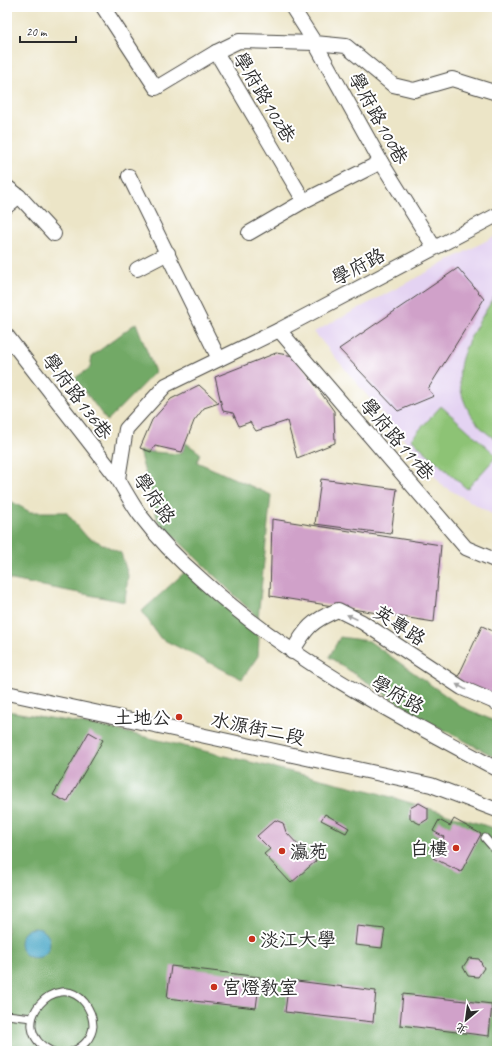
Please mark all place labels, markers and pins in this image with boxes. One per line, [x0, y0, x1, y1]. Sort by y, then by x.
place label: 土地公 [114, 706, 171, 730]
marker: 土地公 [174, 712, 184, 722]
place label: 白樓 [410, 837, 448, 861]
place label: 瀛苑 [290, 840, 328, 864]
marker: 白樓 [451, 843, 461, 853]
marker: 瀛苑 [277, 846, 287, 856]
place label: 淡江大學 [260, 928, 336, 952]
marker: 淡江大學 [247, 934, 257, 944]
place label: 宮燈教室 [222, 976, 298, 1000]
marker: 宮燈教室 [209, 982, 219, 992]

